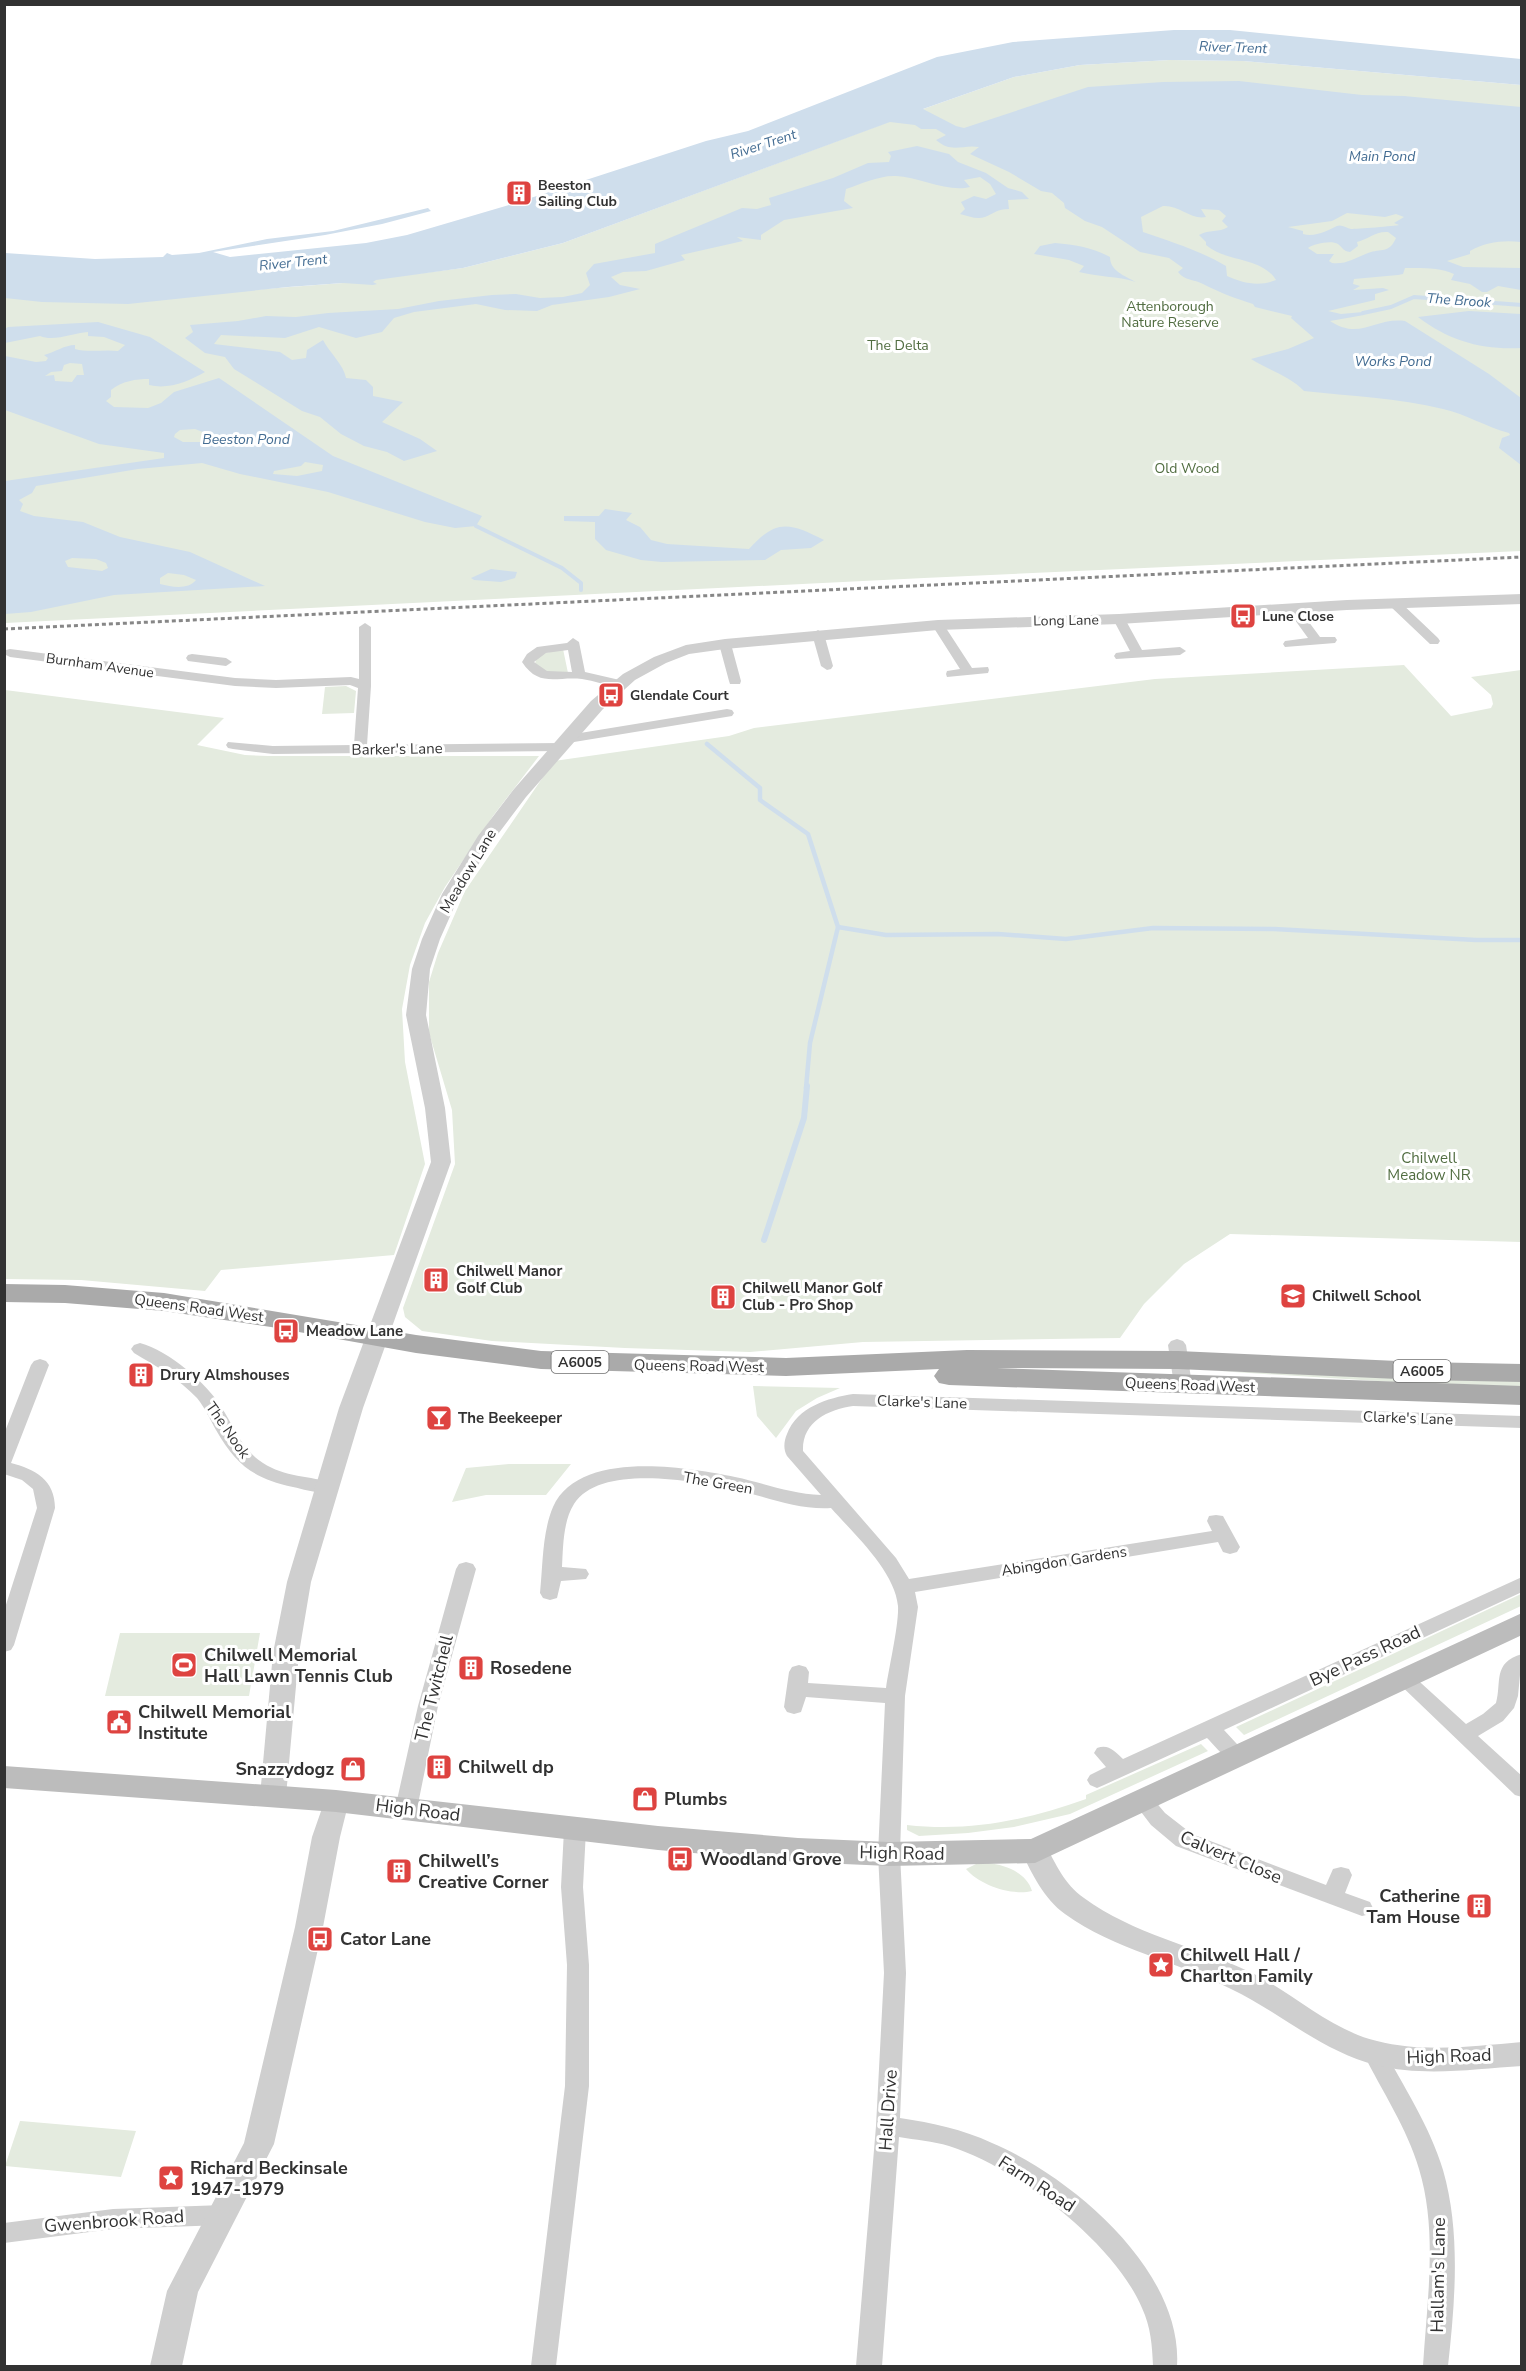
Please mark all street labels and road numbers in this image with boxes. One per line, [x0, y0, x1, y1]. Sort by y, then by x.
street label: Long Lane [1033, 610, 1099, 631]
street label: Burnham Avenue [45, 649, 155, 682]
street label: Barker's Lane [351, 738, 443, 760]
street label: Meadow Lane [435, 825, 501, 917]
street label: Queens Road West [133, 1289, 266, 1327]
road number: A6005 [552, 1351, 608, 1373]
street label: Queens Road West [634, 1355, 765, 1377]
road number: A6005 [1394, 1360, 1450, 1382]
street label: Queens Road West [1125, 1373, 1256, 1397]
street label: Clarke's Lane [877, 1390, 967, 1414]
street label: The Nook [201, 1398, 255, 1463]
street label: Clarke's Lane [1363, 1406, 1453, 1430]
street label: The Green [682, 1467, 754, 1499]
street label: Abingdon Gardens [1000, 1541, 1128, 1581]
street label: Bye Pass Road [1306, 1620, 1424, 1692]
street label: The Twitchell [409, 1631, 459, 1744]
street label: High Road [374, 1793, 462, 1827]
street label: Calvert Close [1176, 1825, 1286, 1889]
street label: High Road [859, 1840, 945, 1866]
street label: High Road [1406, 2043, 1492, 2069]
street label: Hall Drive [873, 2069, 903, 2151]
street label: Farm Road [994, 2150, 1080, 2218]
street label: Gwenbrook Road [43, 2204, 185, 2238]
street label: Hallam's Lane [1425, 2217, 1451, 2333]

